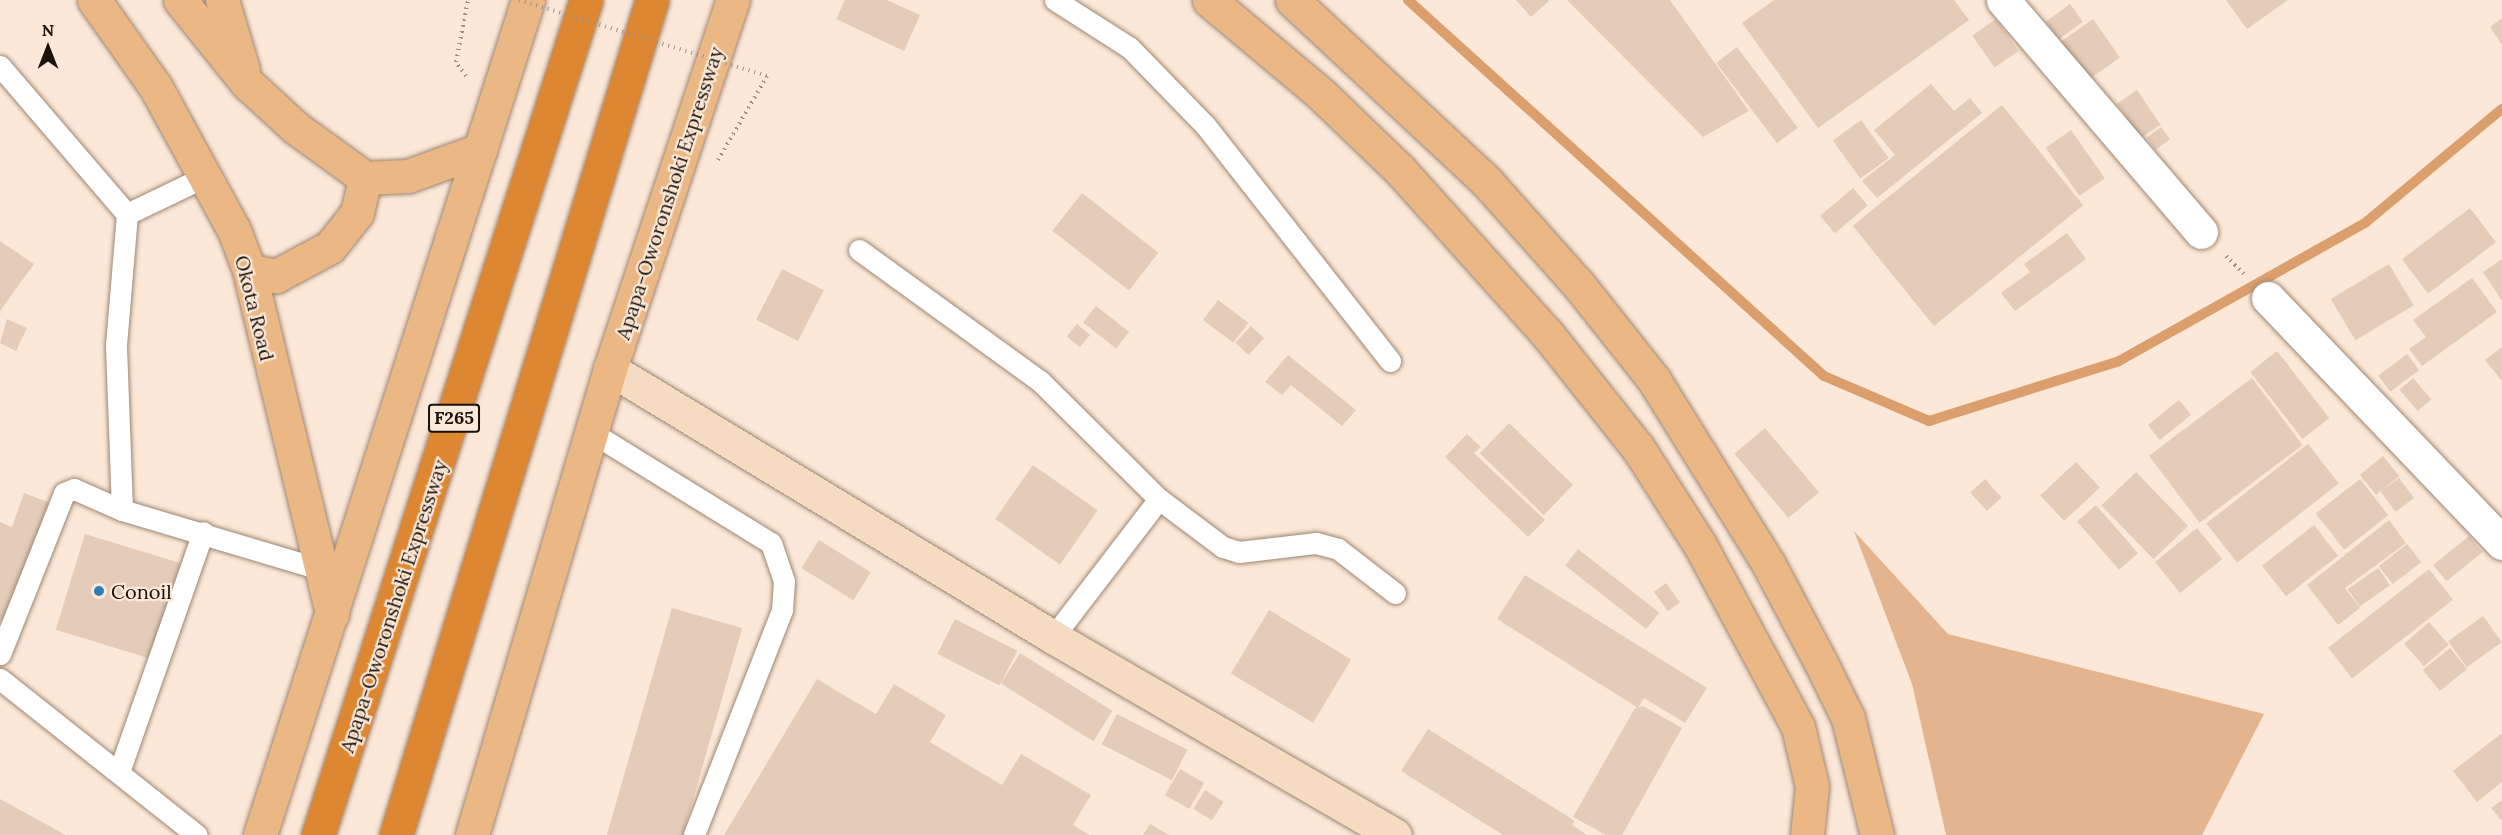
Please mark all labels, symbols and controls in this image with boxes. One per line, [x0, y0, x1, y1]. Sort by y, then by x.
north arrow [18, 18, 78, 78]
text: N [42, 20, 54, 40]
street label: Apapa-Oworonshoki Expressway [610, 44, 728, 342]
street label: Okota Road [230, 253, 280, 363]
road number: F265 [427, 403, 481, 433]
street label: Apapa-Oworonshoki Expressway [334, 457, 452, 755]
place label: Conoil [111, 579, 172, 603]
marker: Conoil [92, 584, 106, 598]

